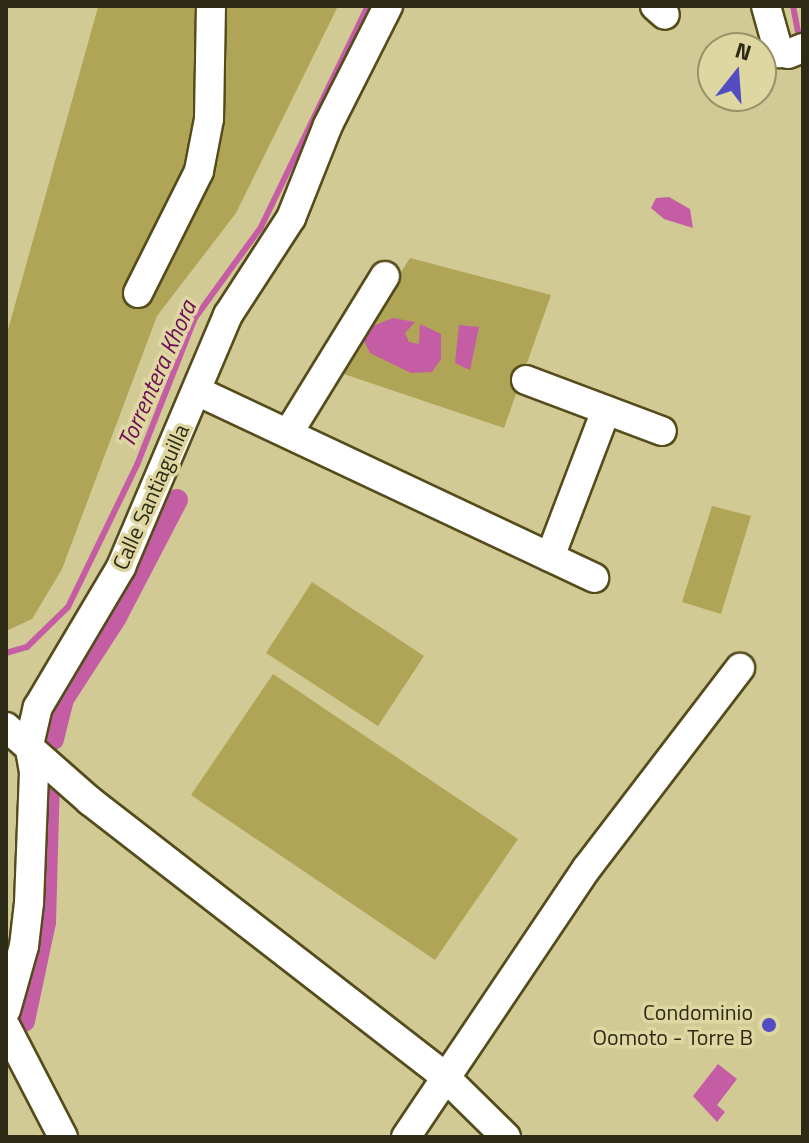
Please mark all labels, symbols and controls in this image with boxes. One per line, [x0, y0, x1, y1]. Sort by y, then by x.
north arrow [697, 32, 777, 112]
text: N [731, 32, 756, 69]
water label: Torrentera Khora [112, 296, 202, 452]
street label: Calle Santiaguilla [107, 420, 195, 574]
place label: Condominio Oomoto - Torre B [593, 999, 753, 1050]
marker: Condominio Oomoto - Torre B [760, 1016, 778, 1034]

